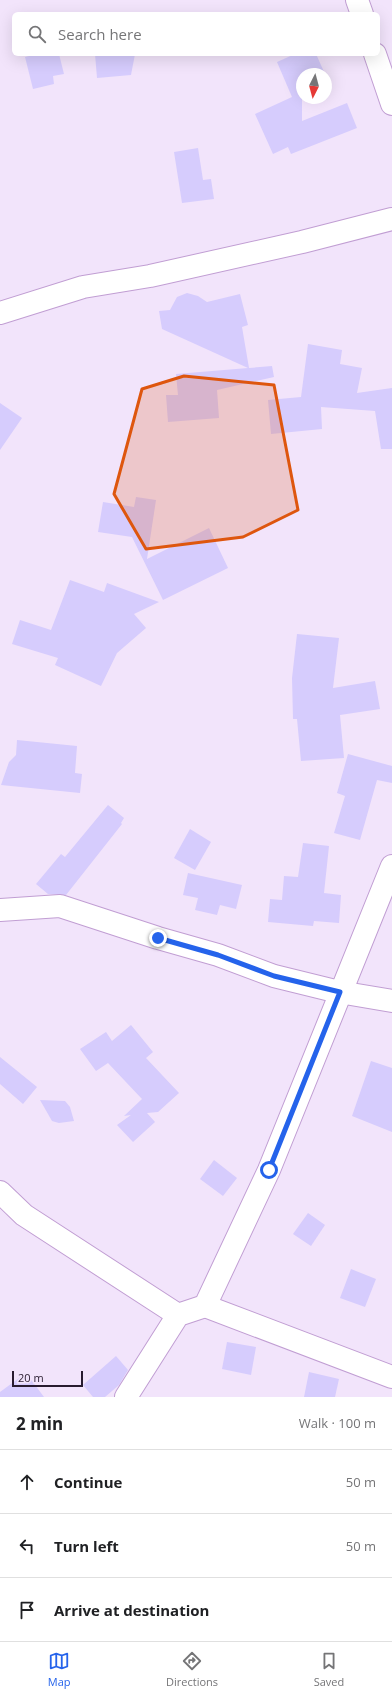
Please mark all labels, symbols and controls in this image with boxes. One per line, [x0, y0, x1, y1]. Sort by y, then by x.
search box [12, 12, 380, 56]
icon: search [26, 23, 48, 45]
text: Search here [58, 24, 142, 44]
north arrow [296, 68, 332, 104]
route end [149, 929, 167, 947]
route start [260, 1161, 278, 1179]
scale bar [12, 1369, 83, 1388]
text: 20 m [18, 1370, 44, 1385]
text: 2 min [16, 1412, 63, 1435]
text: Walk · 100 m [299, 1414, 376, 1432]
icon: ahead [16, 1471, 38, 1493]
text: Continue [54, 1472, 122, 1492]
text: 50 m [346, 1473, 376, 1491]
icon: left [16, 1535, 38, 1557]
text: Turn left [54, 1536, 119, 1556]
text: 50 m [346, 1537, 376, 1555]
icon: arrive [16, 1599, 38, 1621]
text: Arrive at destination [54, 1600, 209, 1620]
tab: Map [48, 1650, 71, 1689]
tab: Directions [166, 1650, 218, 1689]
tab: Saved [314, 1650, 344, 1689]

